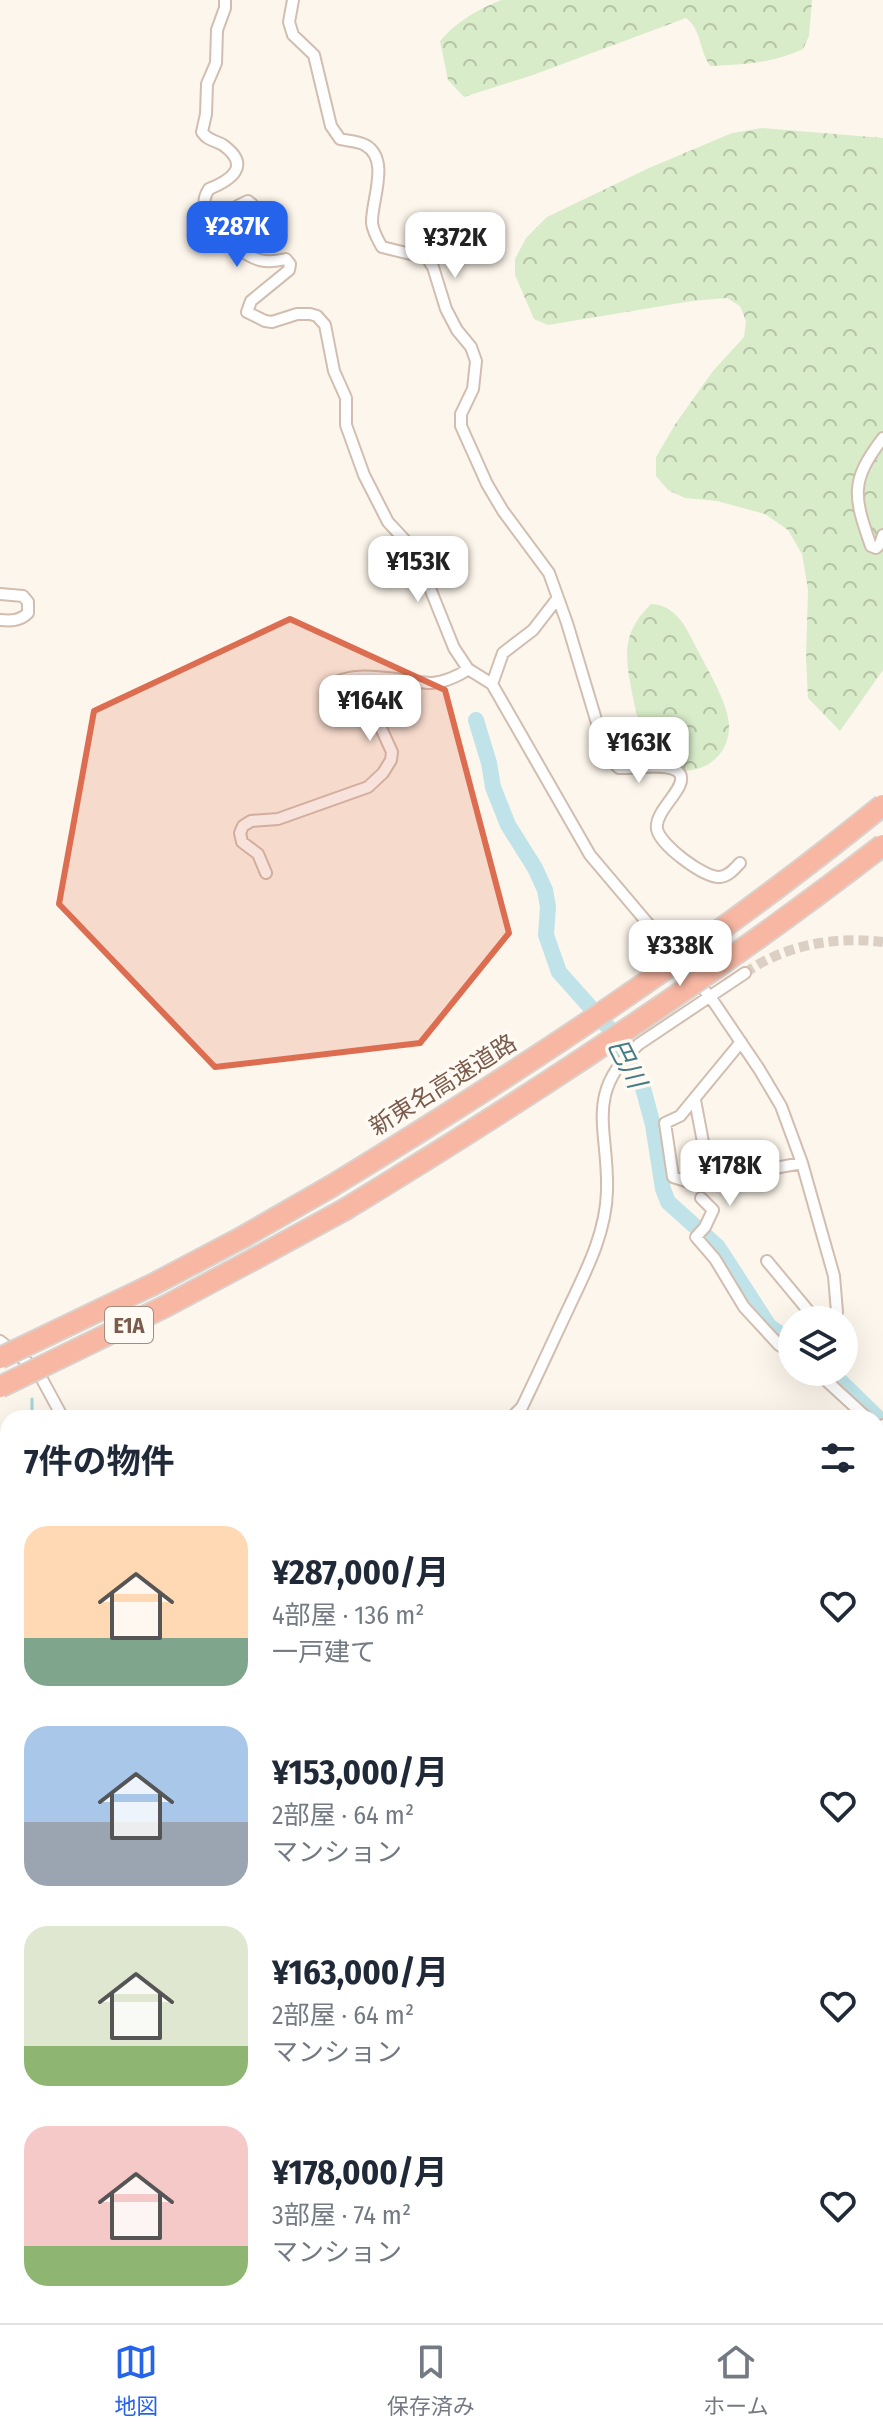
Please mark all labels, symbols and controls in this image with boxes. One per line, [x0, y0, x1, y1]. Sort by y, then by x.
pin: ¥287K [181, 201, 293, 269]
text: ¥287K [205, 211, 269, 242]
pin: ¥372K [399, 212, 511, 280]
text: ¥372K [423, 222, 487, 253]
pin: ¥153K [362, 536, 474, 604]
text: ¥153K [386, 546, 450, 577]
pin: ¥164K [314, 675, 426, 743]
text: ¥164K [337, 685, 403, 716]
pin: ¥163K [583, 717, 695, 785]
text: ¥163K [607, 727, 671, 758]
pin: ¥338K [624, 920, 736, 988]
text: ¥338K [647, 930, 713, 961]
street label: 新東名高速道路 [364, 1029, 522, 1141]
water label: 巴川 [601, 1033, 654, 1096]
pin: ¥178K [674, 1140, 786, 1208]
text: ¥178K [698, 1150, 762, 1181]
map controls [778, 1306, 858, 1386]
button: layers [778, 1306, 858, 1386]
road number: E1A [105, 1307, 153, 1343]
icon: filters [816, 1436, 860, 1480]
text: 7件の物件 [24, 1441, 174, 1482]
text: ¥287,000/月 [272, 1552, 450, 1593]
icon: home [88, 1558, 184, 1654]
icon: heart [816, 1584, 860, 1628]
text: 4部屋 · 136 m² [272, 1600, 424, 1631]
text: 一戸建て [272, 1637, 376, 1668]
text: ¥153,000/月 [272, 1752, 448, 1793]
icon: home [88, 1758, 184, 1854]
icon: heart [816, 1784, 860, 1828]
text: 2部屋 · 64 m² [272, 1800, 414, 1831]
text: マンション [272, 1837, 402, 1868]
text: ¥163,000/月 [272, 1952, 449, 1993]
icon: home [88, 1958, 184, 2054]
icon: heart [816, 1984, 860, 2028]
text: 2部屋 · 64 m² [272, 2000, 414, 2031]
text: マンション [272, 2037, 402, 2068]
text: ¥178,000/月 [272, 2152, 448, 2193]
icon: home [88, 2158, 184, 2254]
icon: heart [816, 2184, 860, 2228]
text: 3部屋 · 74 m² [272, 2200, 411, 2231]
text: マンション [272, 2237, 402, 2268]
tab: 地図 [114, 2340, 158, 2420]
tab: 保存済み [387, 2340, 475, 2420]
tab: ホーム [703, 2340, 769, 2420]

